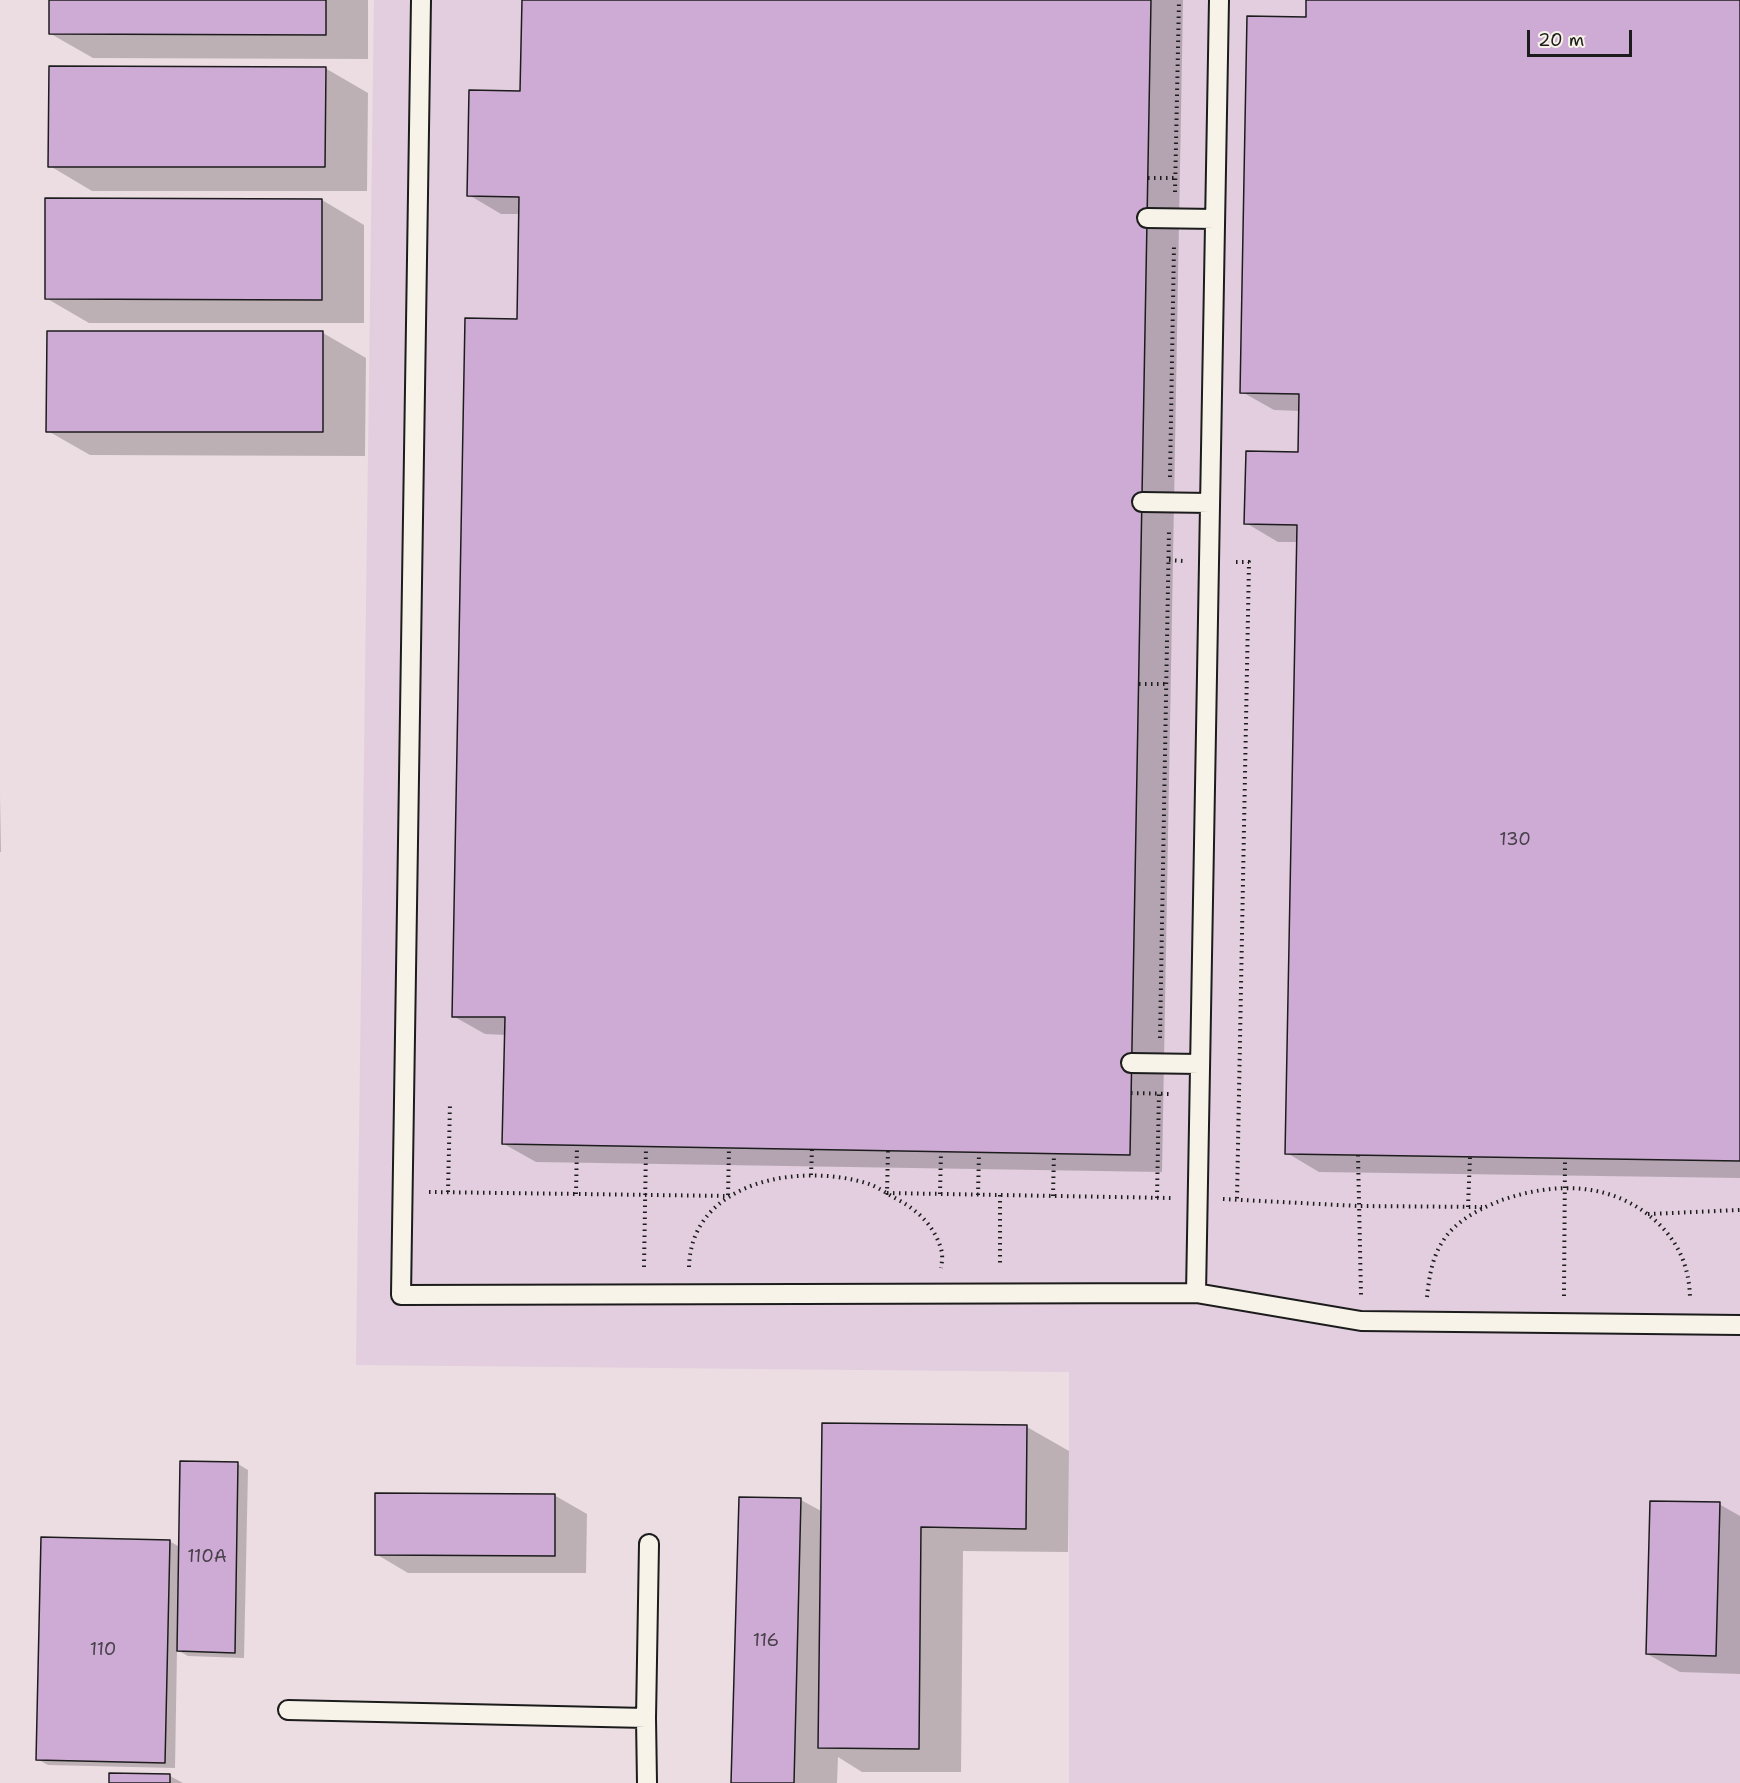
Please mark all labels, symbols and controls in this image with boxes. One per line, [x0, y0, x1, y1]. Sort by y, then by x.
scale bar [1530, 18, 1635, 56]
text: 20 m [1538, 28, 1584, 52]
house number: 130 [1499, 829, 1531, 851]
house number: 110А [187, 1546, 227, 1568]
house number: 116 [753, 1630, 779, 1652]
house number: 110 [90, 1639, 116, 1661]

